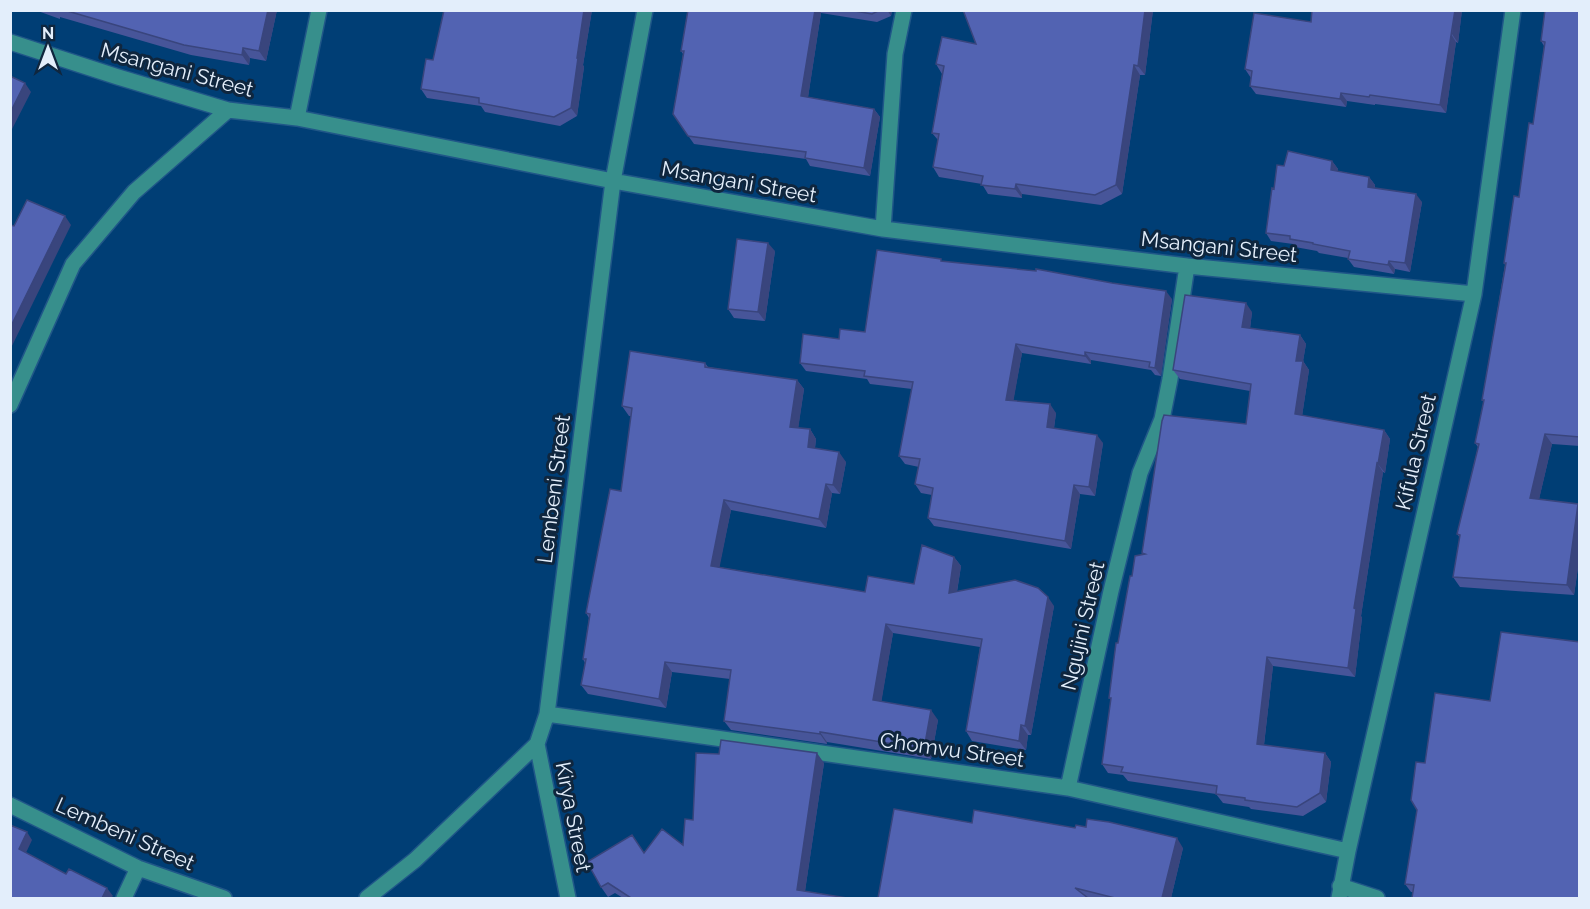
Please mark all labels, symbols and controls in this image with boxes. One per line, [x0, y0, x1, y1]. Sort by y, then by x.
north arrow [18, 18, 78, 78]
text: N [42, 24, 54, 43]
street label: Msangani Street [98, 37, 256, 102]
street label: Msangani Street [660, 156, 819, 207]
street label: Msangani Street [1140, 226, 1298, 267]
street label: Kifula Street [1390, 391, 1441, 512]
street label: Lembeni Street [532, 413, 575, 565]
street label: Ngujini Street [1056, 559, 1109, 693]
street label: Chomvu Street [878, 727, 1026, 772]
street label: Kirya Street [551, 760, 596, 874]
street label: Lembeni Street [52, 792, 198, 875]

